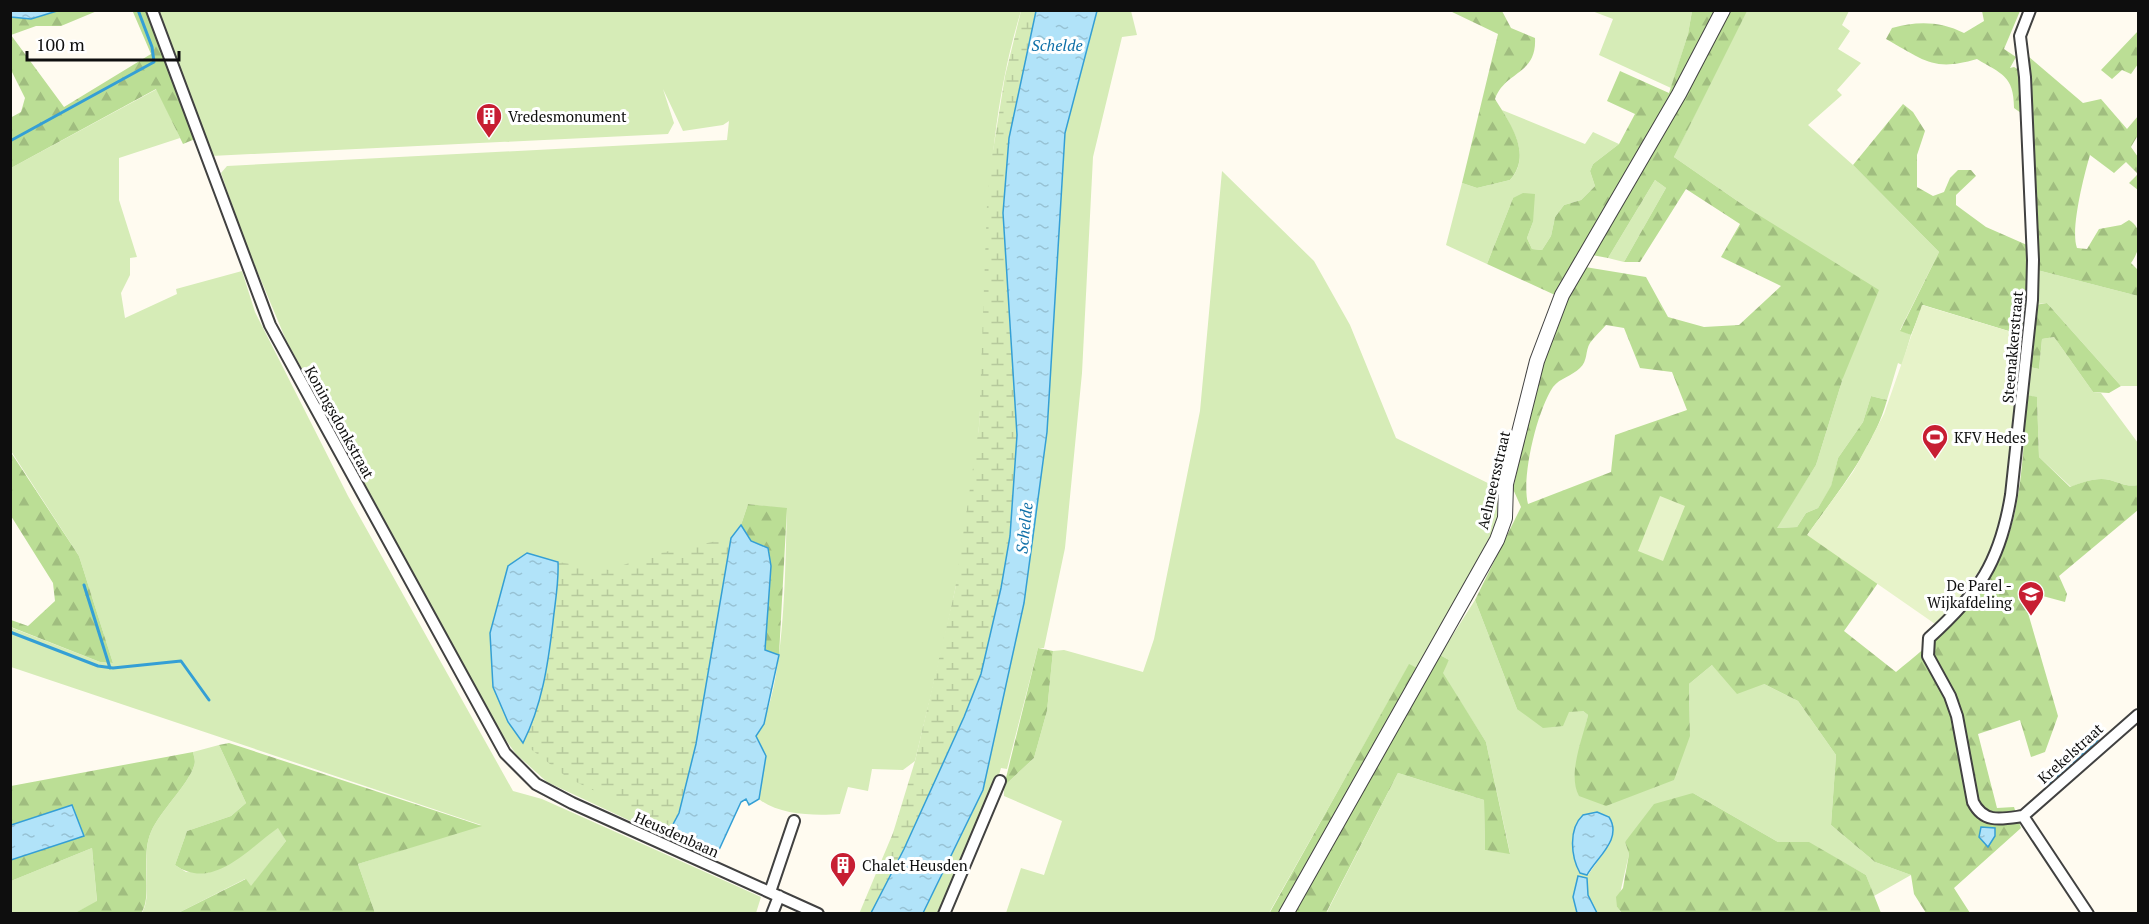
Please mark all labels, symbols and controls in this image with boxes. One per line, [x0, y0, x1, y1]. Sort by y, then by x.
scale bar [27, 24, 178, 62]
text: 100 m [36, 32, 85, 56]
water label: Schelde [1031, 34, 1083, 56]
building icon: Vredesmonument [474, 101, 504, 139]
place label: Vredesmonument [508, 106, 627, 126]
street label: Steenakkerstraat [1997, 290, 2027, 404]
street label: Koningsdonkstraat [301, 362, 379, 482]
sports icon: KFV Hedes [1920, 422, 1950, 460]
place label: KFV Hedes [1954, 427, 2026, 447]
street label: Aelmeersstraat [1472, 428, 1514, 531]
water label: Schelde [1010, 501, 1038, 555]
place label: De Parel - Wijkafdeling [1927, 575, 2013, 612]
school or university icon: De Parel - Wijkafdeling [2016, 579, 2046, 617]
street label: Krekelstraat [2033, 718, 2107, 788]
street label: Heusdenbaan [632, 806, 723, 862]
building icon: Chalet Heusden [828, 850, 858, 888]
place label: Chalet Heusden [862, 855, 968, 875]

